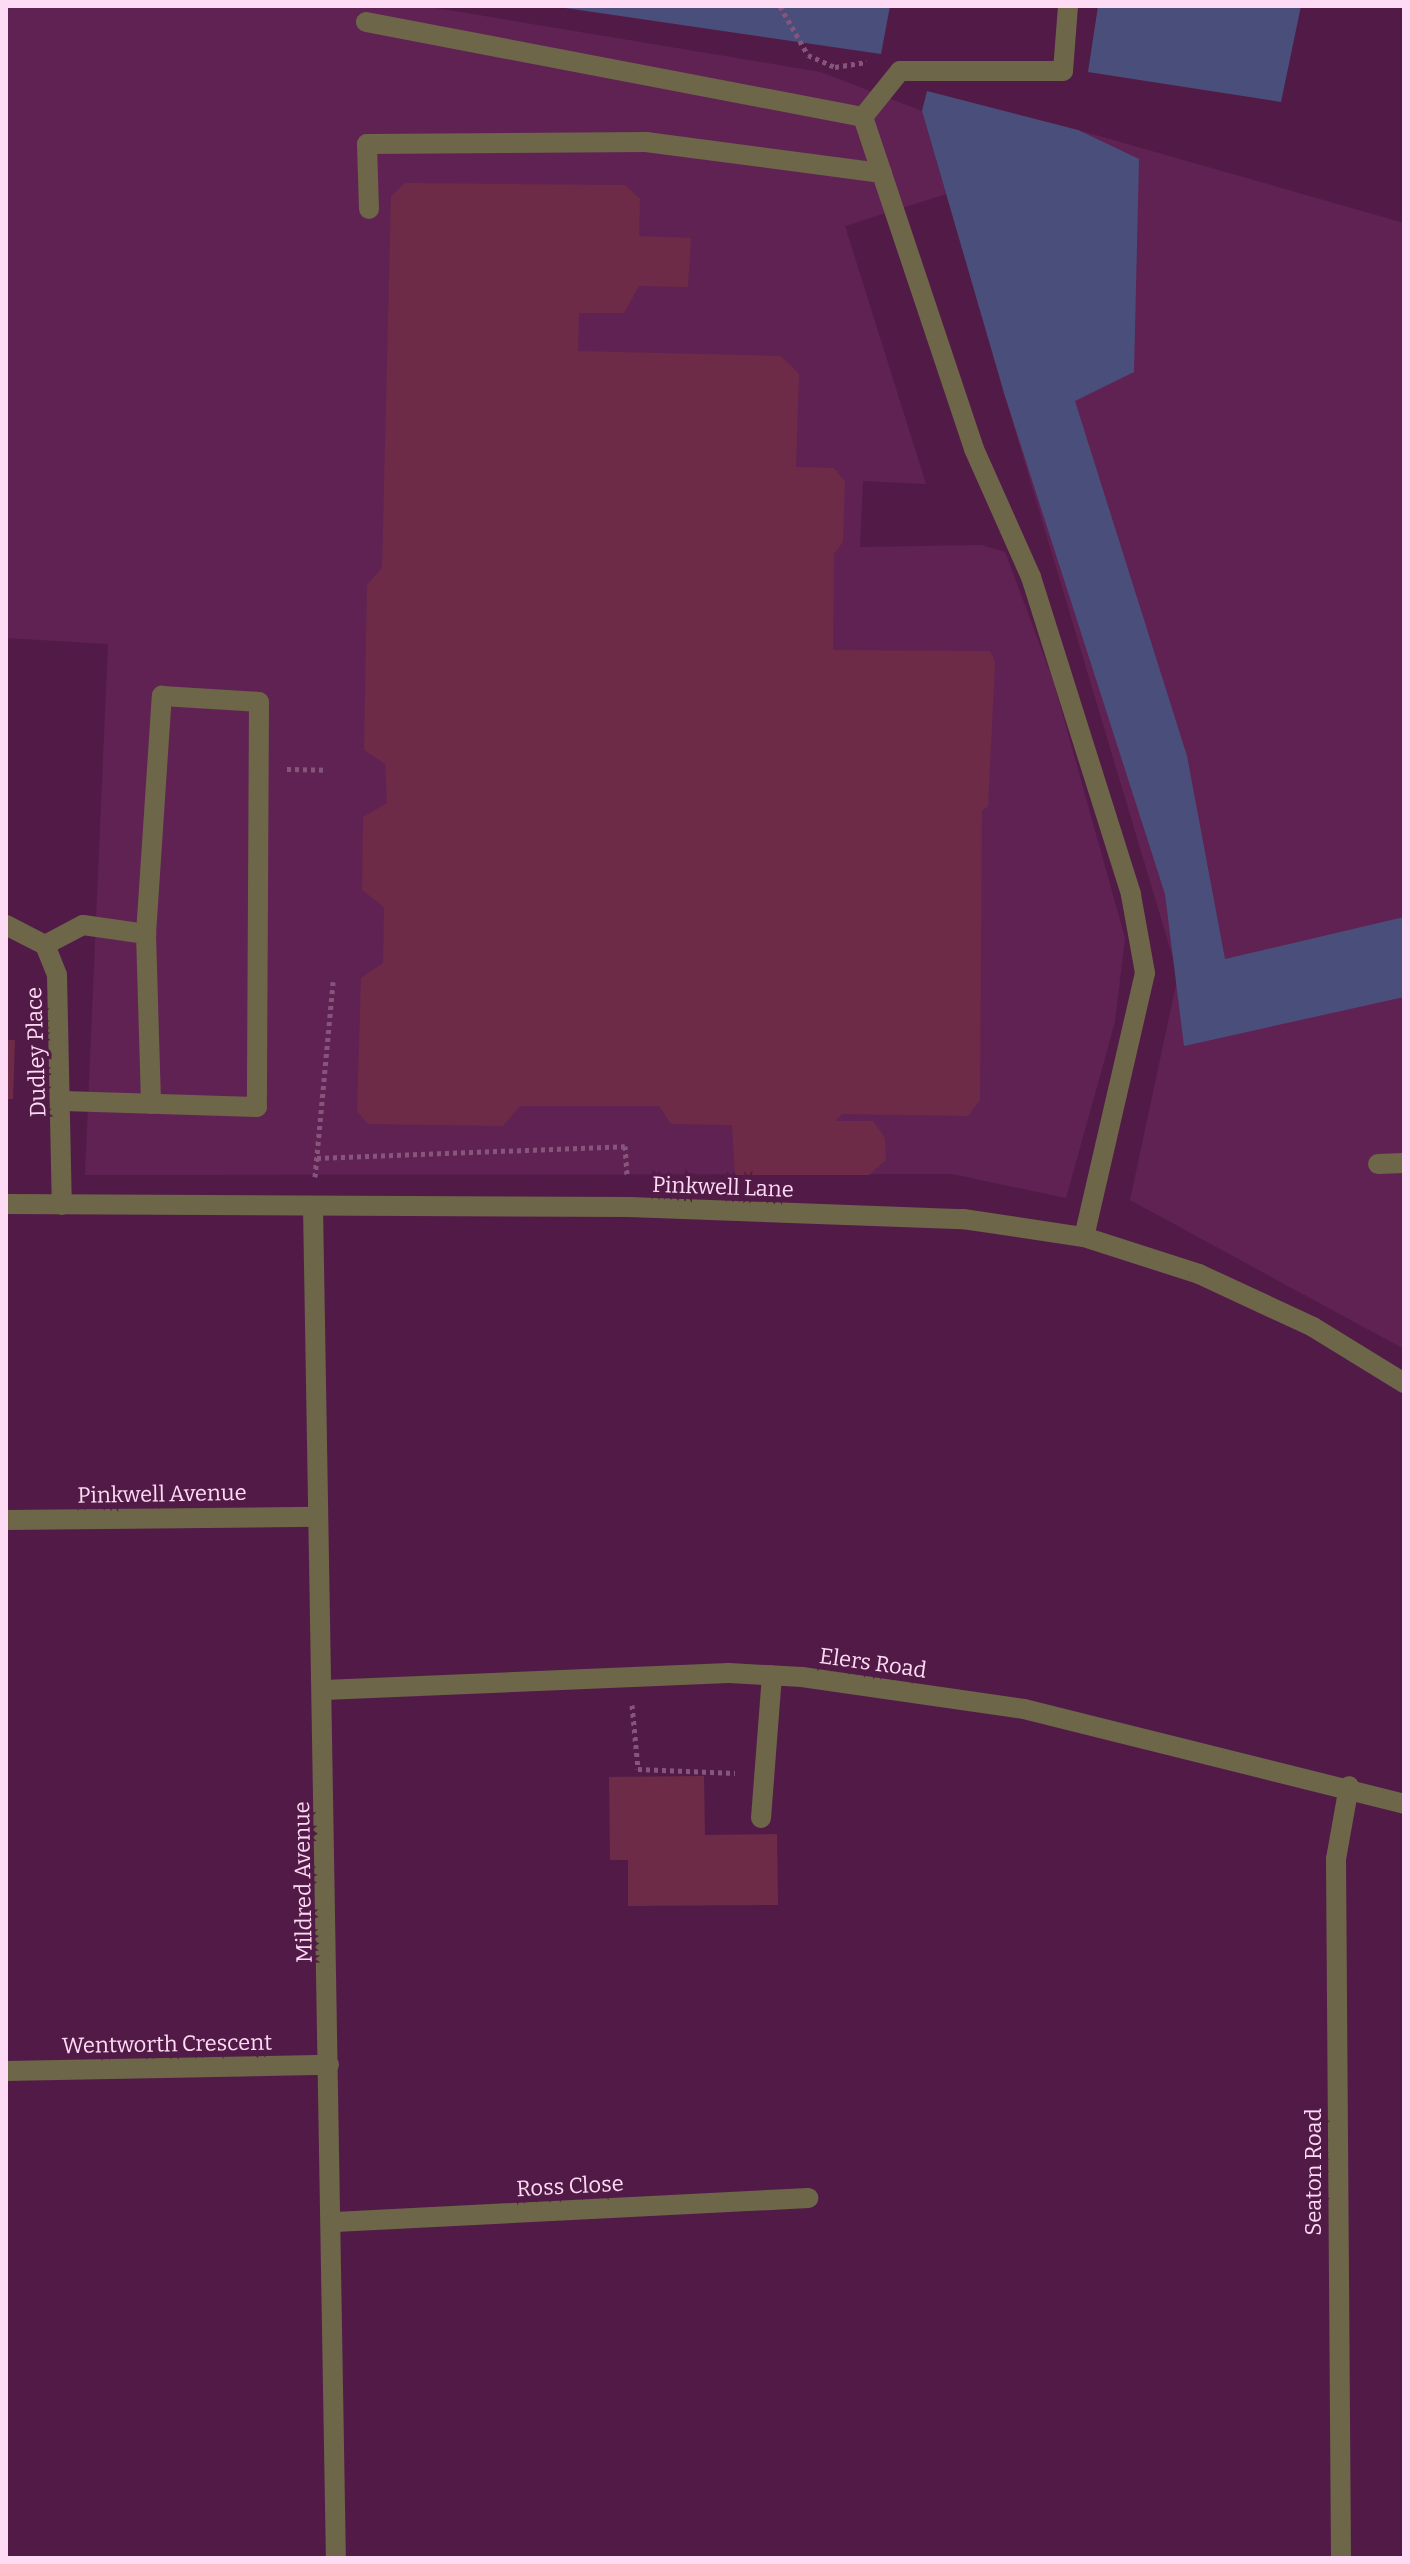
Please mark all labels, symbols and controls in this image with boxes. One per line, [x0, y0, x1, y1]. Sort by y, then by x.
street label: Dudley Place [21, 987, 51, 1117]
street label: Pinkwell Lane [652, 1171, 794, 1203]
street label: Pinkwell Avenue [77, 1479, 247, 1509]
street label: Elers Road [818, 1642, 928, 1684]
street label: Mildred Avenue [288, 1801, 318, 1963]
street label: Wentworth Crescent [62, 2029, 272, 2059]
street label: Seaton Road [1301, 2108, 1327, 2236]
street label: Ross Close [516, 2170, 624, 2202]

